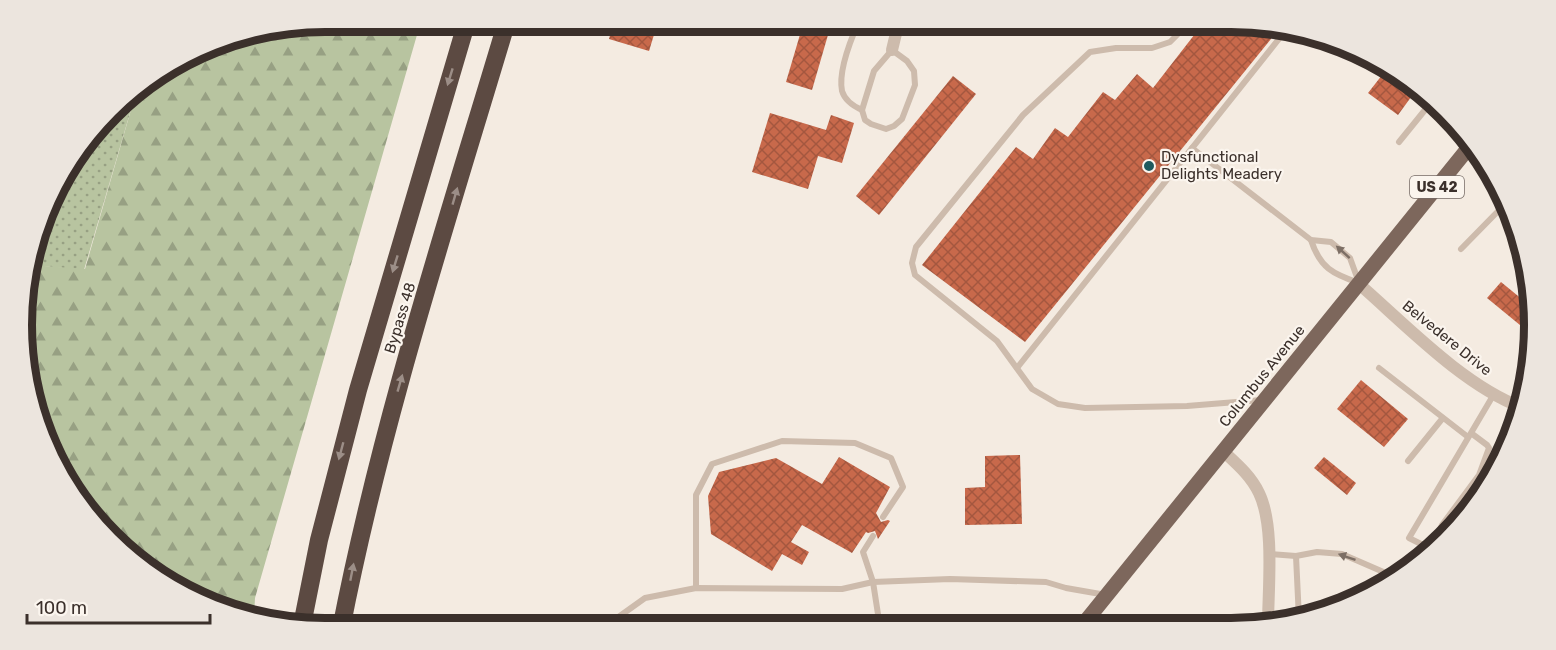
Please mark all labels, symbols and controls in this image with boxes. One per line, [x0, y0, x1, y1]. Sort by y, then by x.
one-way arrow [445, 68, 455, 86]
place label: Dysfunctional Delights Meadery [1161, 148, 1282, 183]
marker: Dysfunctional Delights Meadery [1142, 159, 1156, 173]
road number: US 42 [1410, 176, 1464, 198]
one-way arrow [451, 186, 460, 204]
one-way arrow [1336, 245, 1351, 259]
one-way arrow [390, 255, 399, 273]
street label: Bypass 48 [381, 280, 419, 356]
street label: Belvedere Drive [1399, 297, 1495, 379]
street label: Columbus Avenue [1215, 321, 1309, 431]
one-way arrow [396, 373, 405, 391]
one-way arrow [336, 443, 345, 461]
one-way arrow [1338, 552, 1356, 561]
one-way arrow [348, 562, 357, 581]
scale bar [27, 587, 210, 625]
text: 100 m [36, 597, 87, 619]

